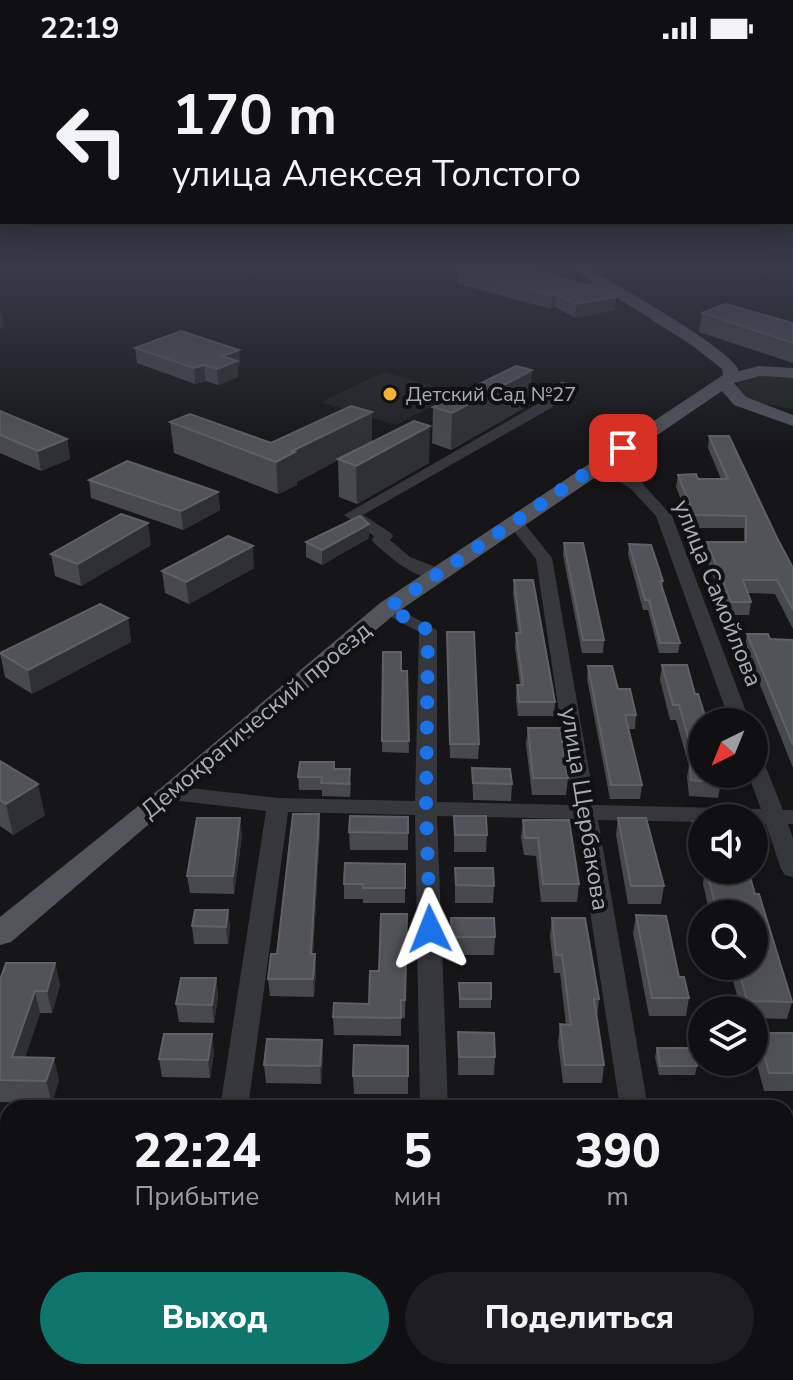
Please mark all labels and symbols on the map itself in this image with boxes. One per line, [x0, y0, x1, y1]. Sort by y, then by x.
place label: Детский Сад №27 [406, 381, 576, 408]
marker: Детский Сад №27 [381, 385, 399, 403]
pin [589, 414, 657, 482]
street label: улица Самойлова [666, 495, 770, 691]
street label: Демократический проезд [134, 614, 378, 826]
street label: улица Щербакова [553, 705, 617, 913]
north arrow [688, 708, 768, 788]
position arrow [388, 887, 472, 971]

